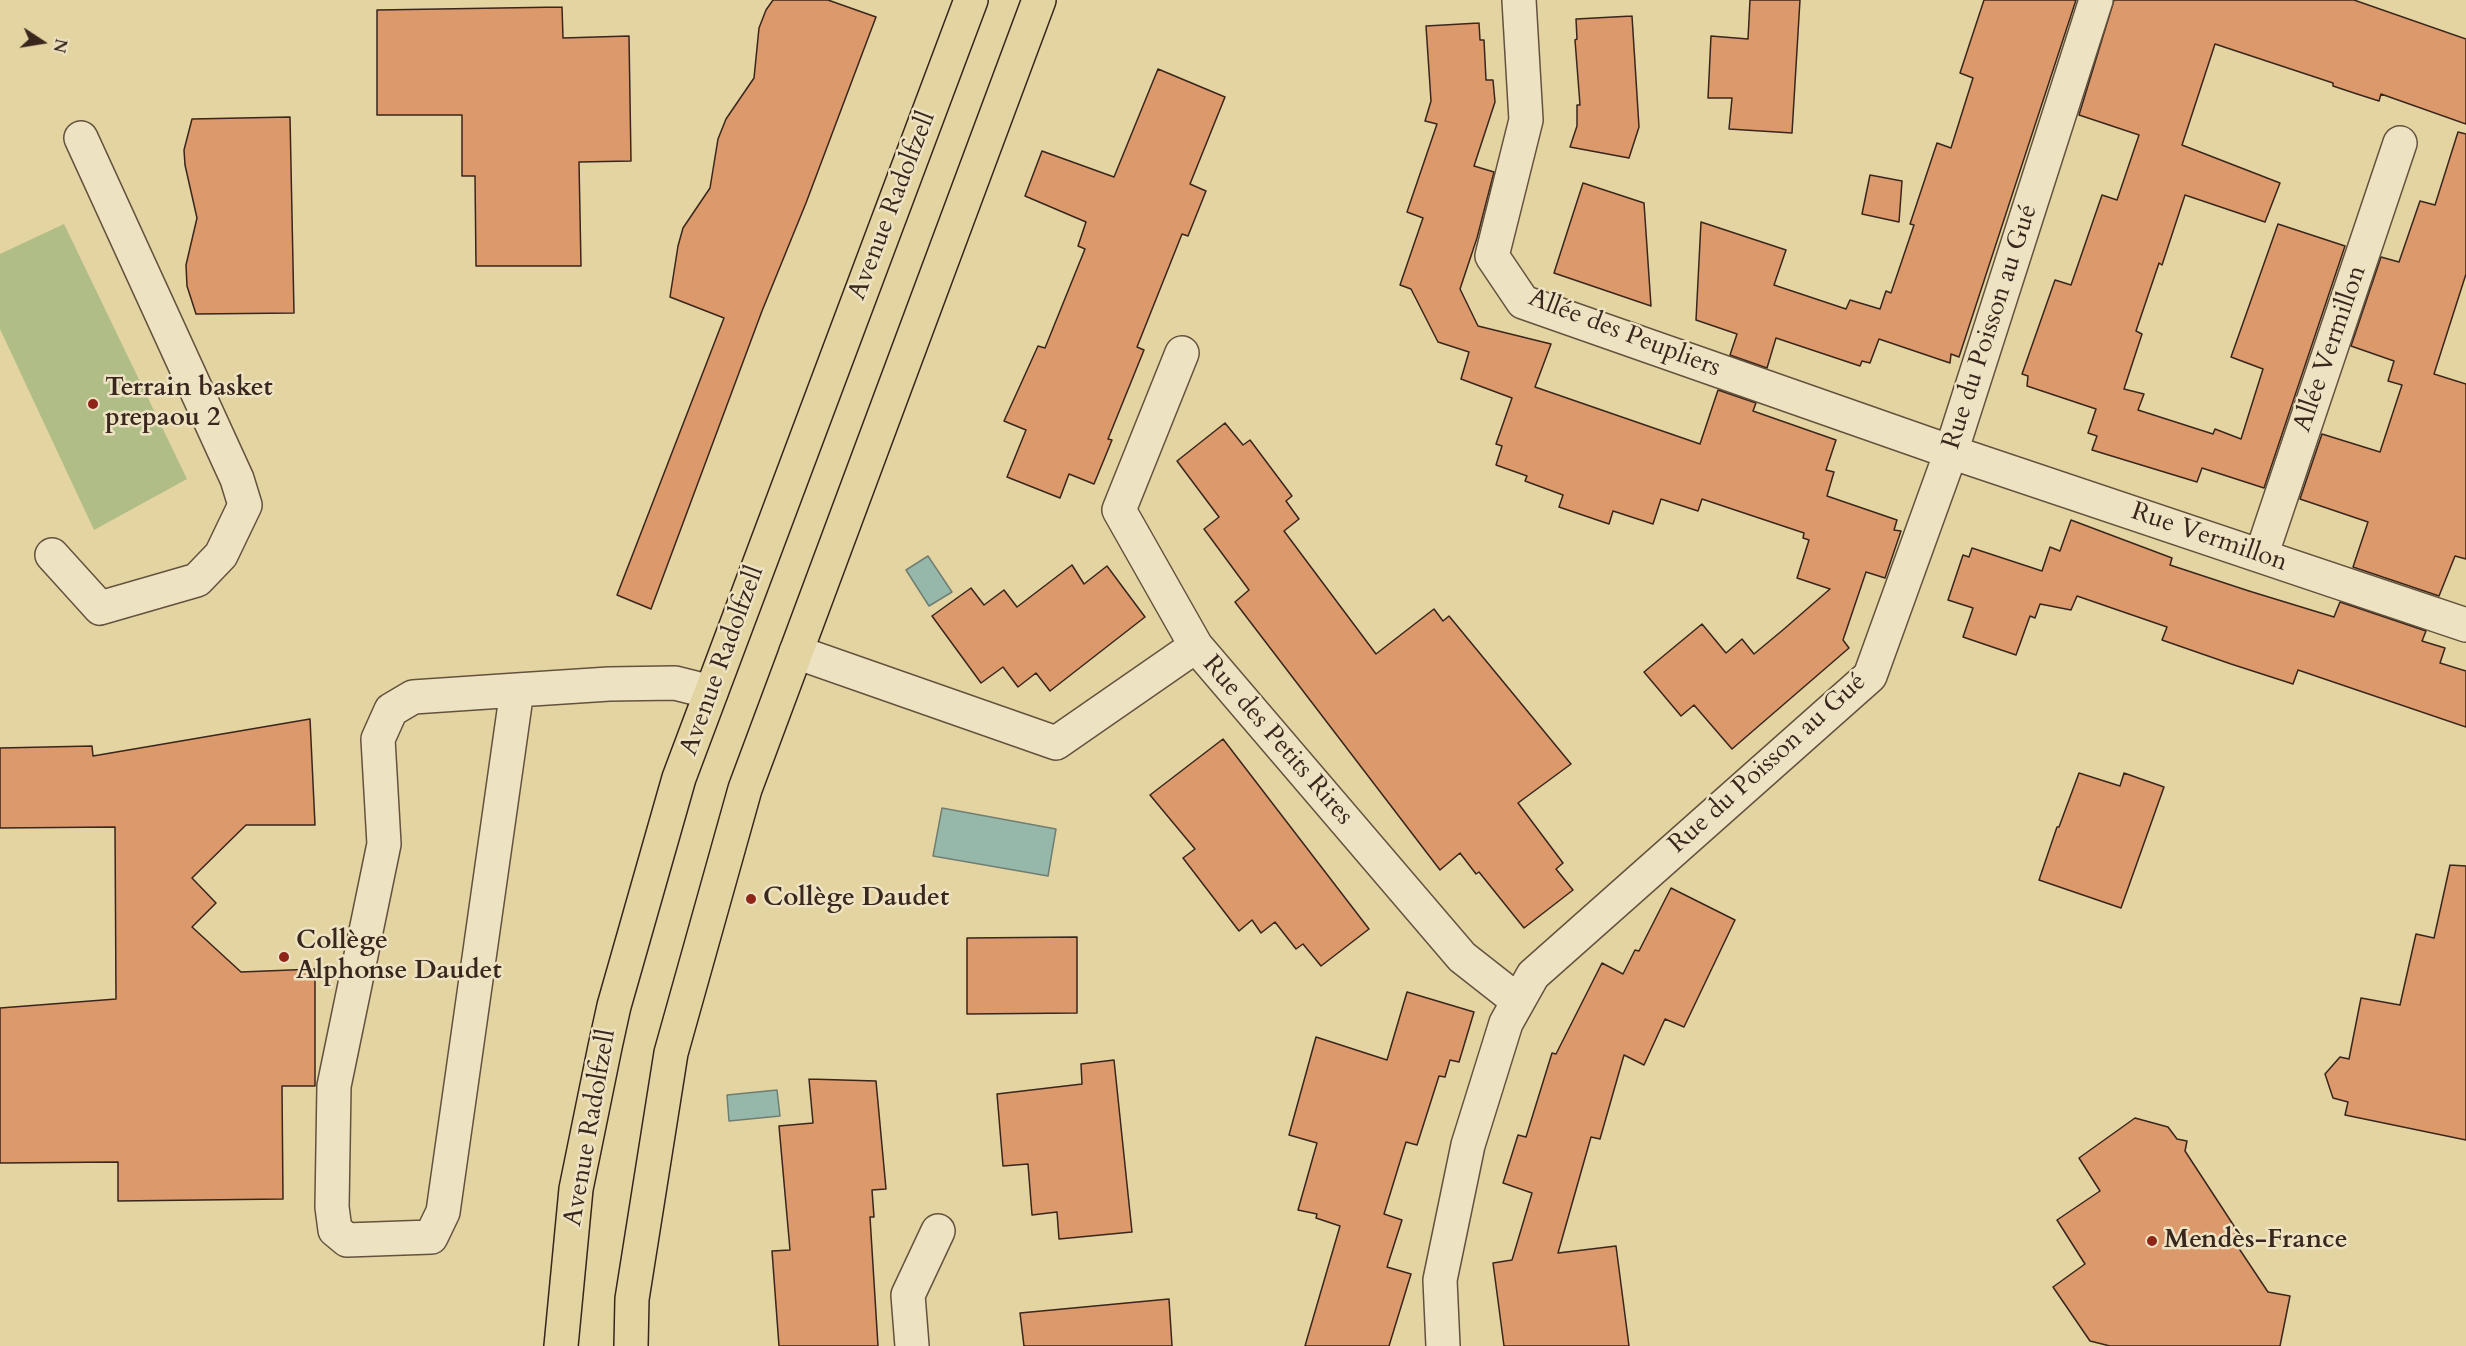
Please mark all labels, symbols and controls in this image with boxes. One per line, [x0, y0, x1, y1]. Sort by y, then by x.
north arrow [12, 12, 72, 72]
text: N [47, 37, 72, 55]
street label: Avenue Radolfzell [843, 107, 943, 305]
street label: Rue du Poisson au Gué [1937, 201, 2045, 453]
street label: Allée Vermillon [2288, 262, 2374, 436]
street label: Allée des Peupliers [1524, 283, 1724, 385]
place label: Terrain basket prepaou 2 [105, 373, 273, 434]
marker: Terrain basket prepaou 2 [86, 397, 100, 411]
street label: Rue Vermillon [2127, 497, 2291, 579]
street label: Avenue Radolfzell [674, 562, 772, 760]
street label: Rue des Petits Rires [1195, 650, 1359, 832]
street label: Rue du Poisson au Gué [1663, 667, 1873, 861]
place label: Collège Daudet [763, 883, 949, 915]
marker: Collège Daudet [744, 892, 758, 906]
place label: Collège Alphonse Daudet [296, 926, 502, 988]
marker: Collège Alphonse Daudet [277, 950, 291, 964]
street label: Avenue Radolfzell [558, 1027, 624, 1229]
place label: Mendès-France [2164, 1225, 2347, 1257]
marker: Mendès-France [2145, 1234, 2159, 1248]

